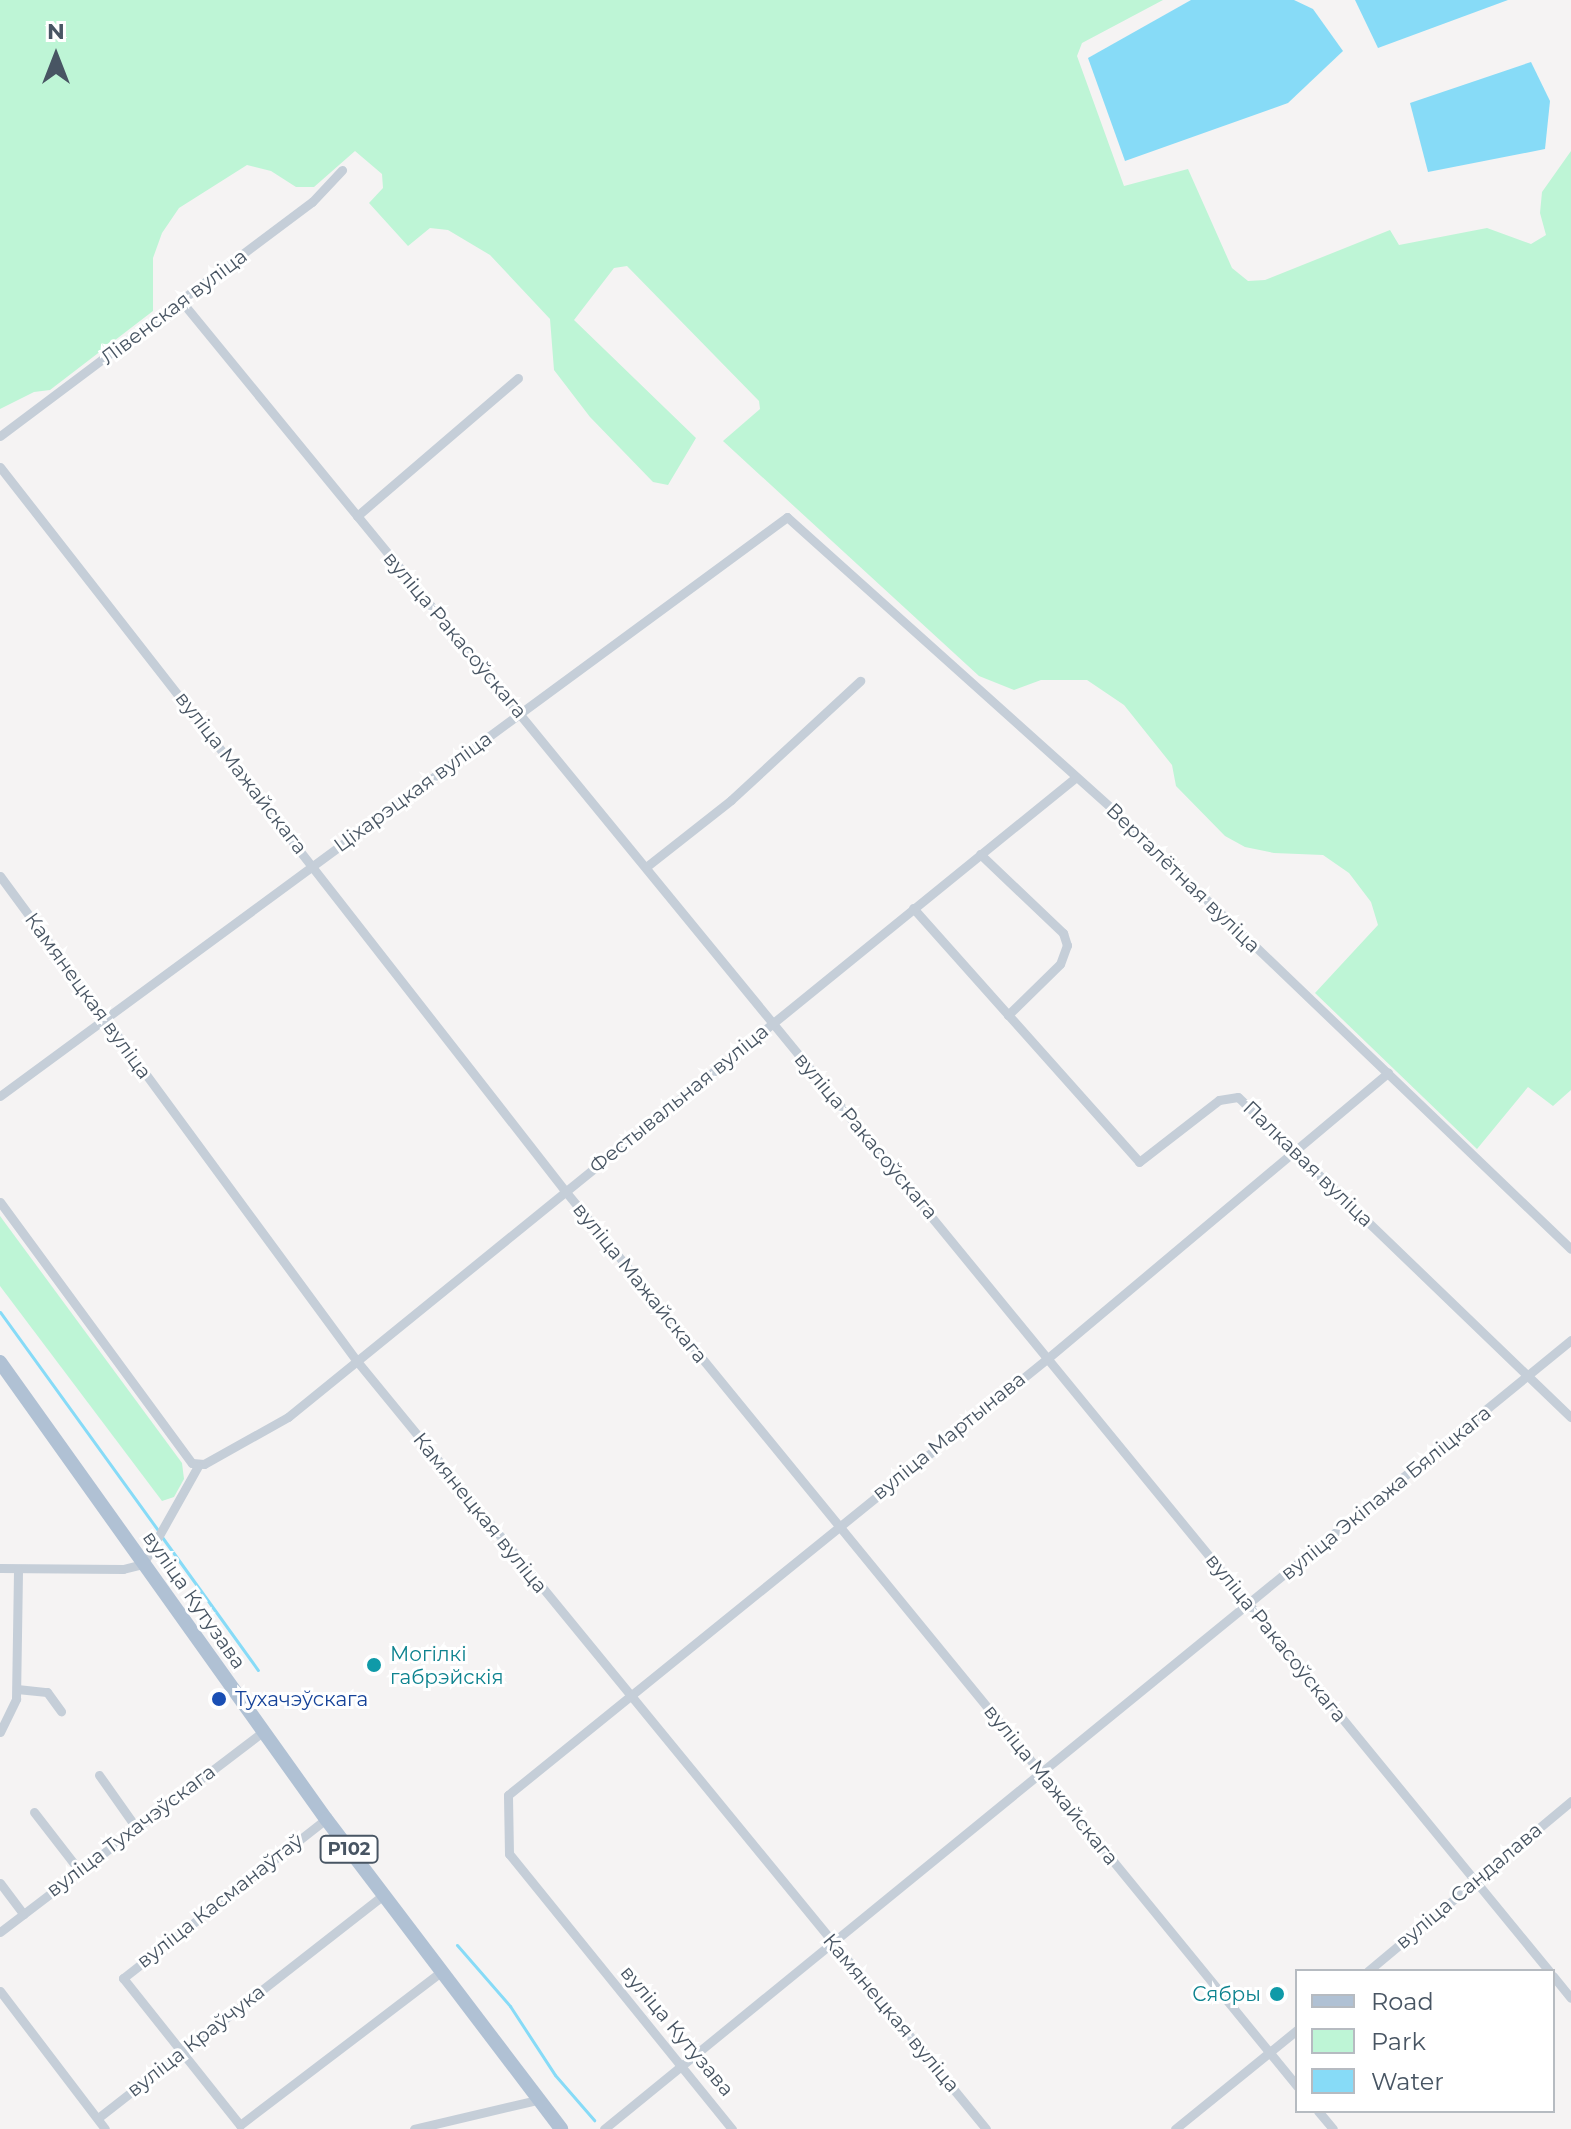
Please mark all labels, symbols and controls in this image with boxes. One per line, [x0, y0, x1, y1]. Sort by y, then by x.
north arrow [16, 16, 96, 96]
text: N [47, 18, 65, 45]
street label: Лівенская вуліца [96, 244, 252, 370]
street label: вуліца Ракасоўскага [378, 547, 532, 723]
street label: вуліца Мажайскага [170, 687, 312, 859]
street label: Ціхарэцкая вуліца [329, 727, 497, 857]
street label: Верталётная вуліца [1101, 798, 1265, 958]
street label: Камянецкая вуліца [20, 908, 156, 1084]
street label: Фестывальная вуліца [585, 1019, 773, 1179]
street label: вуліца Ракасоўскага [789, 1048, 943, 1224]
street label: Палкавая вуліца [1238, 1096, 1378, 1232]
street label: вуліца Мажайскага [568, 1198, 712, 1368]
street label: вуліца Мартынава [868, 1367, 1030, 1505]
street label: вуліца Экіпажа Бяліцкага [1276, 1401, 1496, 1585]
street label: Камянецкая вуліца [408, 1428, 552, 1598]
street label: вуліца Кутузава [137, 1526, 251, 1674]
street label: вуліца Ракасоўскага [1201, 1549, 1351, 1727]
place label: Могілкі габрэйскія [390, 1642, 504, 1689]
marker: Могілкі габрэйскія [365, 1656, 383, 1674]
place label: Тухачэўскага [235, 1687, 368, 1711]
marker: Тухачэўскага [210, 1690, 228, 1708]
street label: вуліца Мажайскага [979, 1700, 1123, 1870]
street label: вуліца Тухачэўскага [42, 1760, 220, 1902]
street label: вуліца Сандалава [1391, 1818, 1547, 1954]
street label: вуліца Касманаўтаў [132, 1829, 308, 1973]
road number: Р102 [319, 1835, 379, 1863]
street label: Камянецкая вуліца [818, 1929, 964, 2097]
street label: вуліца Кутузава [615, 1961, 739, 2101]
legend [1295, 1969, 1555, 2113]
street label: вуліца Краўчука [122, 1980, 270, 2102]
place label: Сябры [1192, 1982, 1261, 2006]
marker: Сябры [1268, 1985, 1286, 2003]
text: Road [1371, 1987, 1434, 2016]
text: Park [1371, 2027, 1426, 2056]
text: Water [1371, 2067, 1444, 2096]

